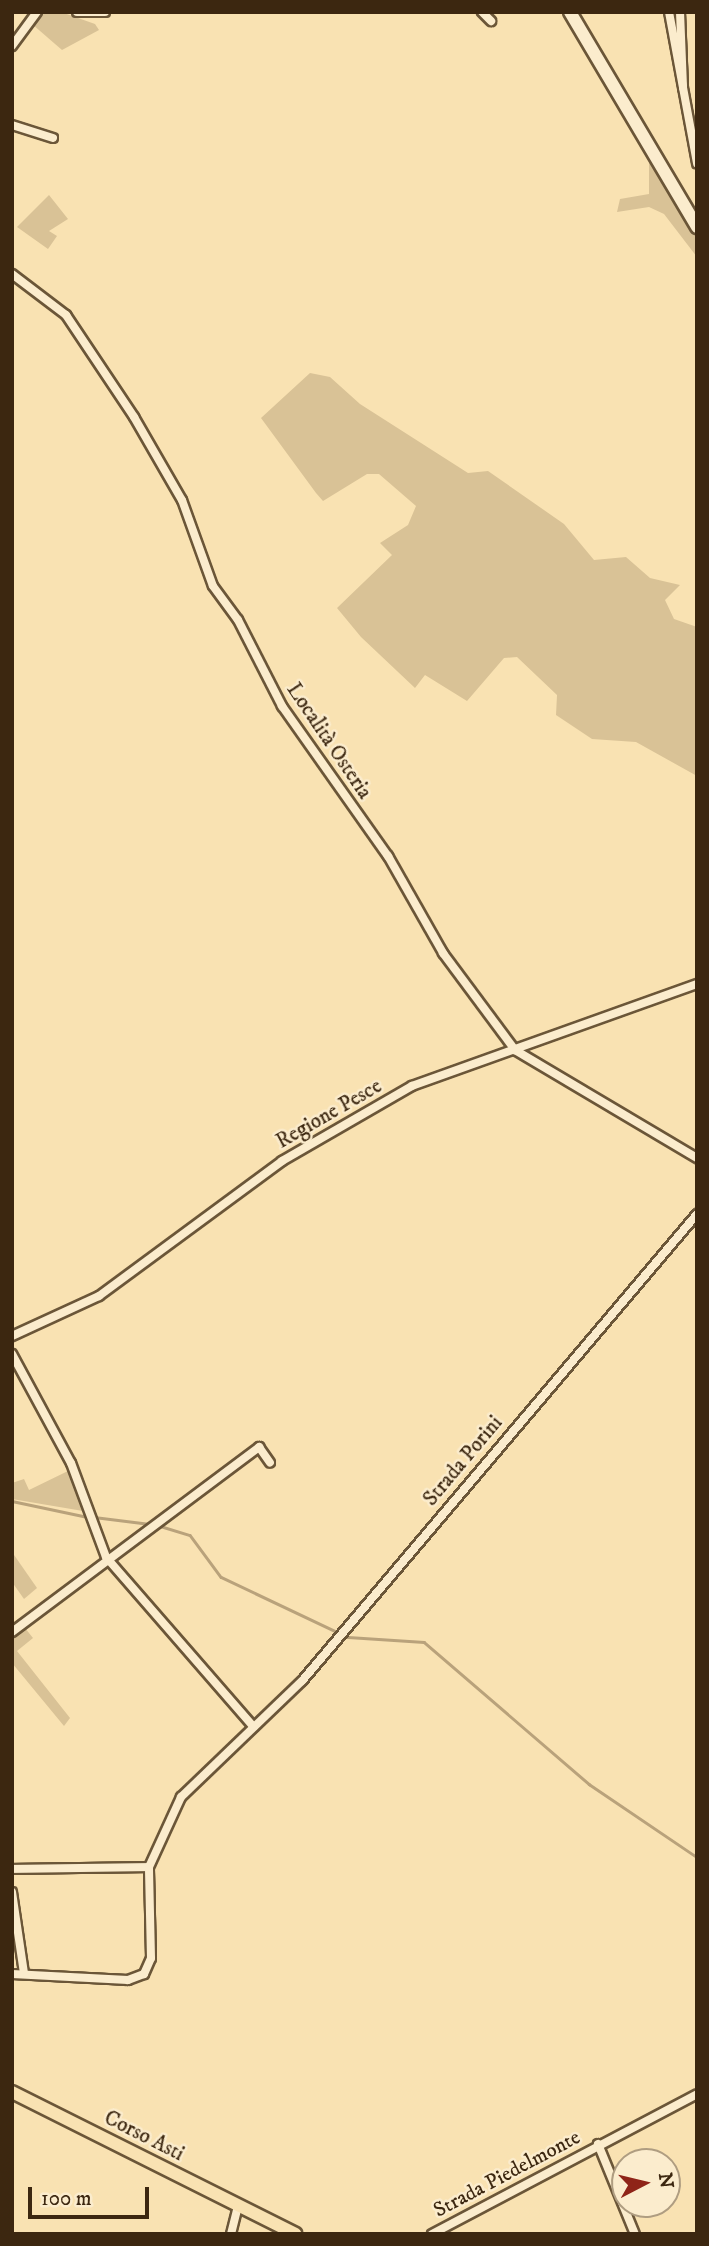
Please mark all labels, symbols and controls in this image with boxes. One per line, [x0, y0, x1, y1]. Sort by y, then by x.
street label: Località Osteria [281, 678, 377, 804]
street label: Regione Pesce [272, 1074, 386, 1154]
street label: Strada Porini [418, 1411, 508, 1511]
street label: Corso Asti [100, 2105, 188, 2167]
street label: Strada Piedelmonte [429, 2125, 585, 2223]
north arrow [611, 2148, 681, 2218]
text: N [653, 2171, 678, 2190]
scale bar [32, 2172, 152, 2216]
text: 100 m [41, 2186, 92, 2212]

